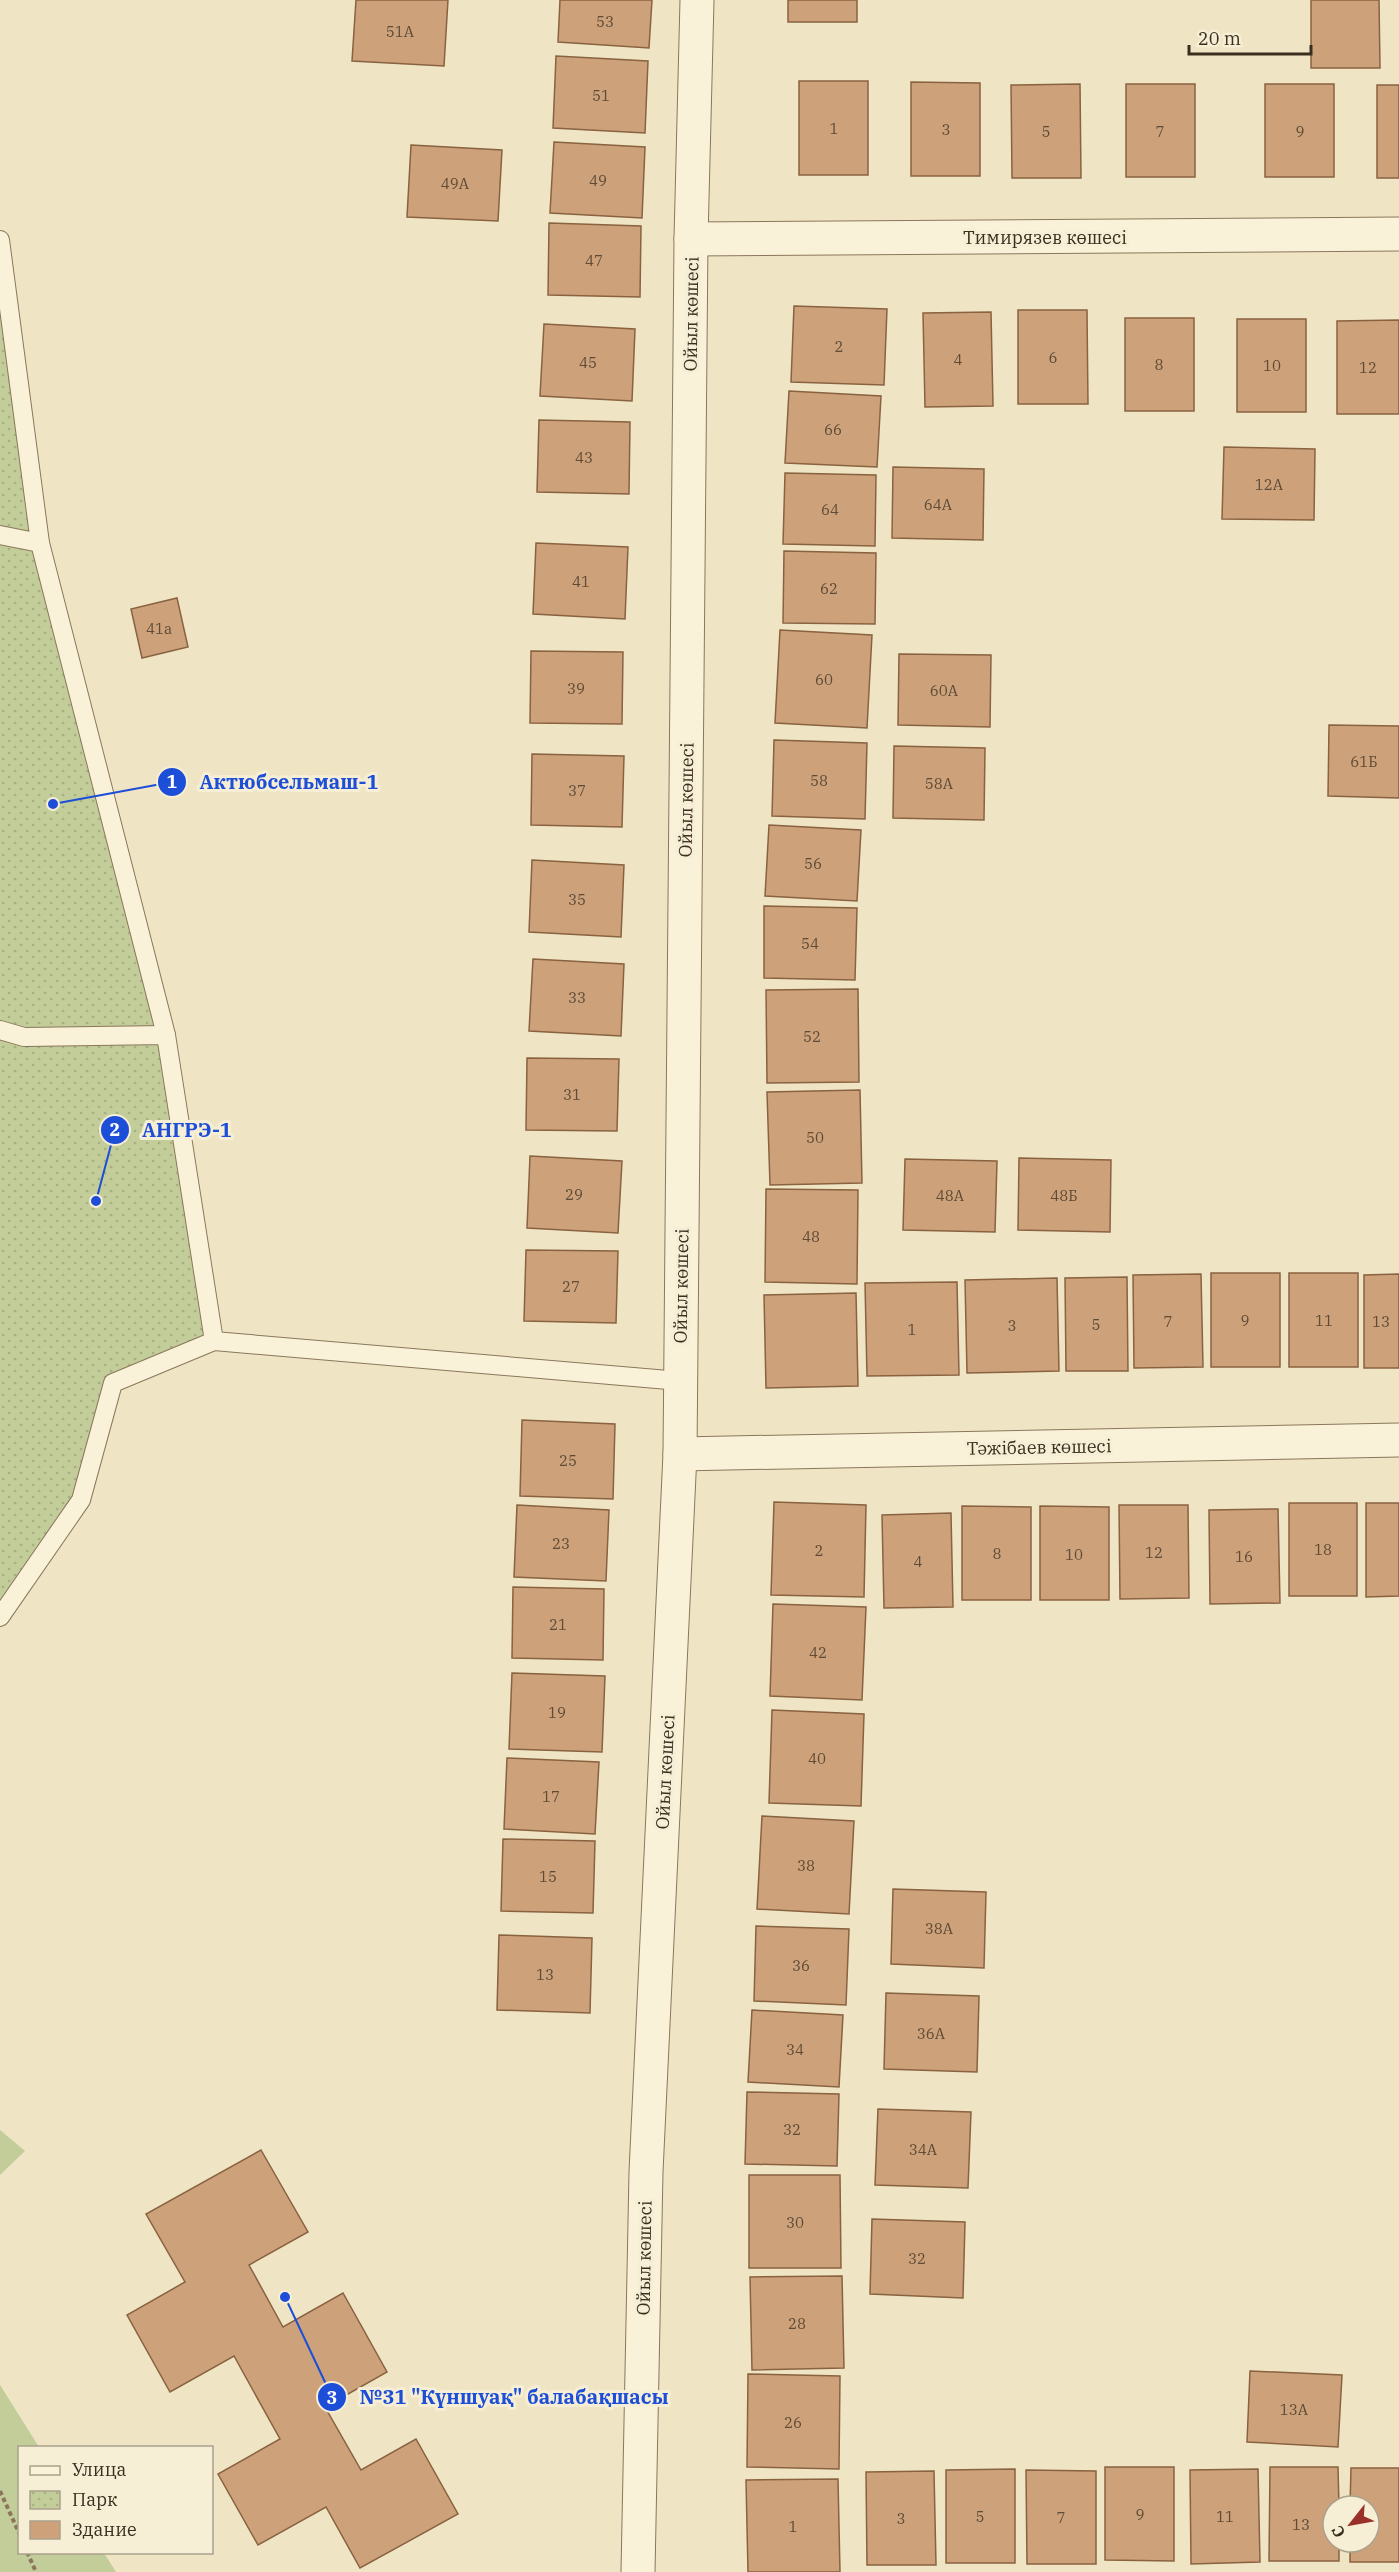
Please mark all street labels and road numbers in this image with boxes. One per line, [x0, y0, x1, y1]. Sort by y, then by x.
street label: Тимирязев көшесі [963, 226, 1127, 249]
street label: Ойыл көшесі [678, 256, 704, 372]
street label: Ойыл көшесі [673, 742, 699, 858]
street label: Ойыл көшесі [668, 1228, 694, 1344]
street label: Тәжібаев көшесі [966, 1434, 1112, 1460]
street label: Ойыл көшесі [651, 1714, 680, 1830]
street label: Ойыл көшесі [631, 2200, 657, 2316]

